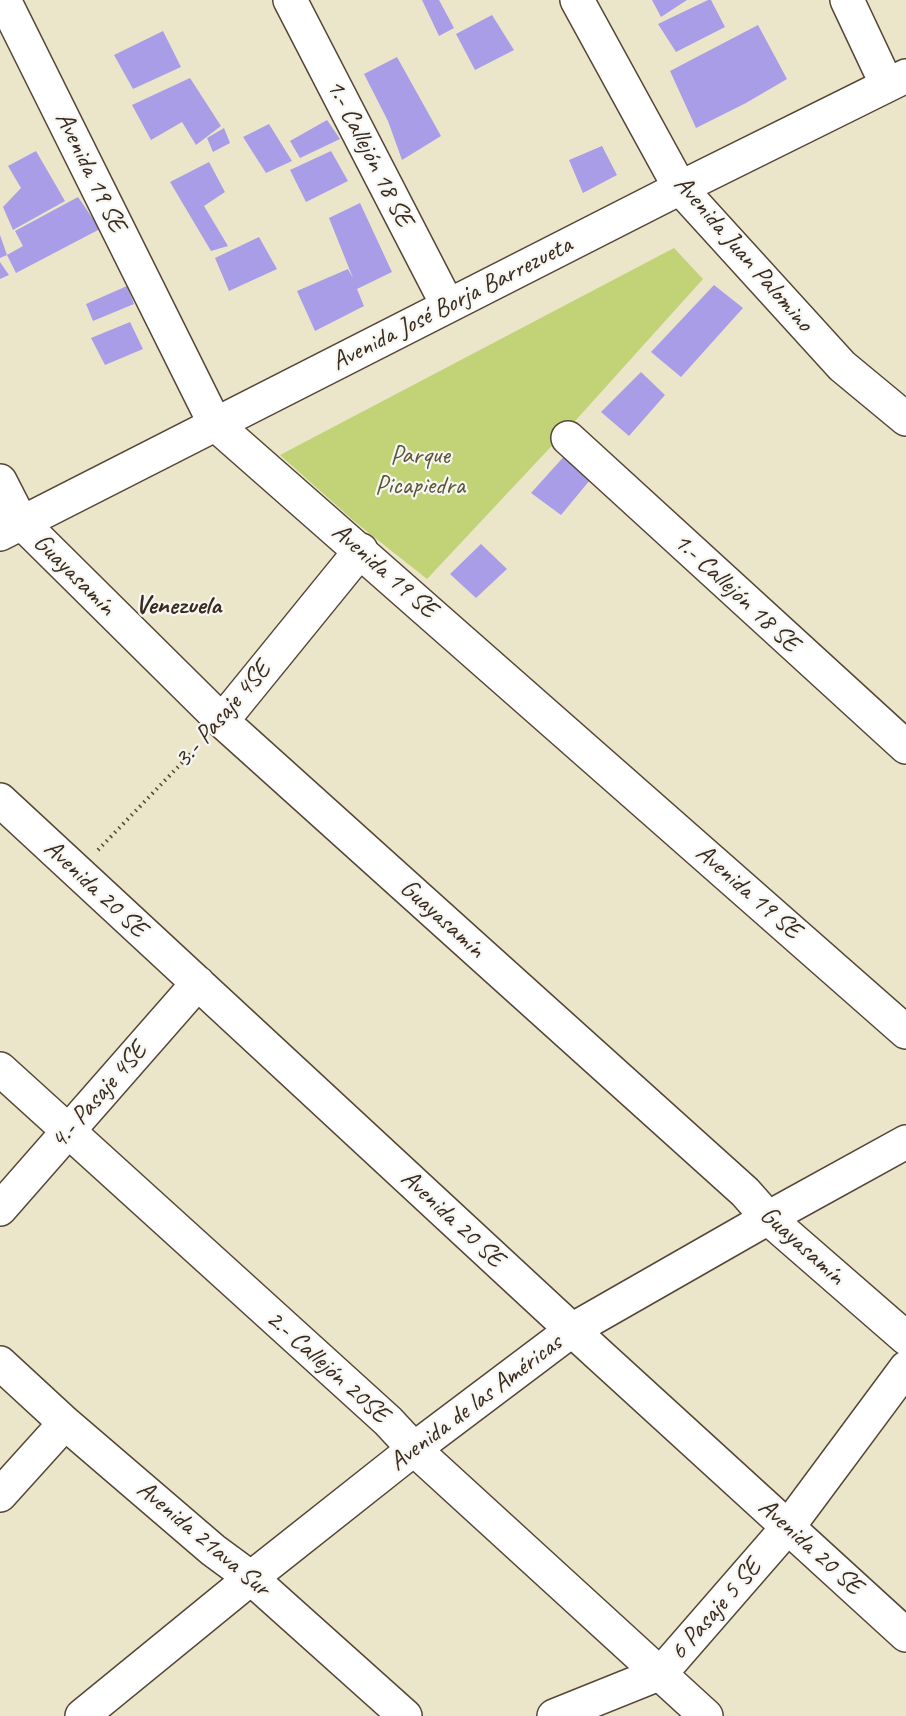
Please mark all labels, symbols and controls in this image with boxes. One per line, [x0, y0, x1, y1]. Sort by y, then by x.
street label: 1.- Callejón 18 SE [319, 74, 419, 232]
street label: Avenida 19 SE [48, 107, 132, 237]
street label: Avenida Juan Palomino [667, 170, 819, 338]
street label: Avenida José Borja Barrezueta [327, 230, 577, 378]
park label: Parque Picapiedra [375, 440, 465, 502]
street label: Avenida 19 SE [325, 517, 443, 625]
street label: Guayasamín [26, 527, 122, 623]
street label: 1.- Callejón 18 SE [667, 527, 805, 659]
district label: Venezuela [135, 590, 221, 622]
street label: 3.- Pasaje 4SE [168, 655, 278, 775]
street label: Avenida 20 SE [37, 833, 153, 945]
street label: Avenida 19 SE [689, 838, 807, 946]
street label: Guayasamín [393, 873, 491, 965]
street label: 4.- Pasaje 4SE [44, 1036, 154, 1156]
street label: Avenida 20 SE [394, 1163, 510, 1275]
street label: Guayasamín [753, 1200, 851, 1292]
street label: 2.- Callejón 20SE [259, 1304, 395, 1430]
street label: Avenida de las Américas [383, 1328, 569, 1478]
street label: Avenida 21ava Sur [130, 1474, 276, 1604]
street label: Avenida 20 SE [751, 1492, 869, 1602]
street label: 6 Pasaje 5 SE [664, 1553, 768, 1667]

